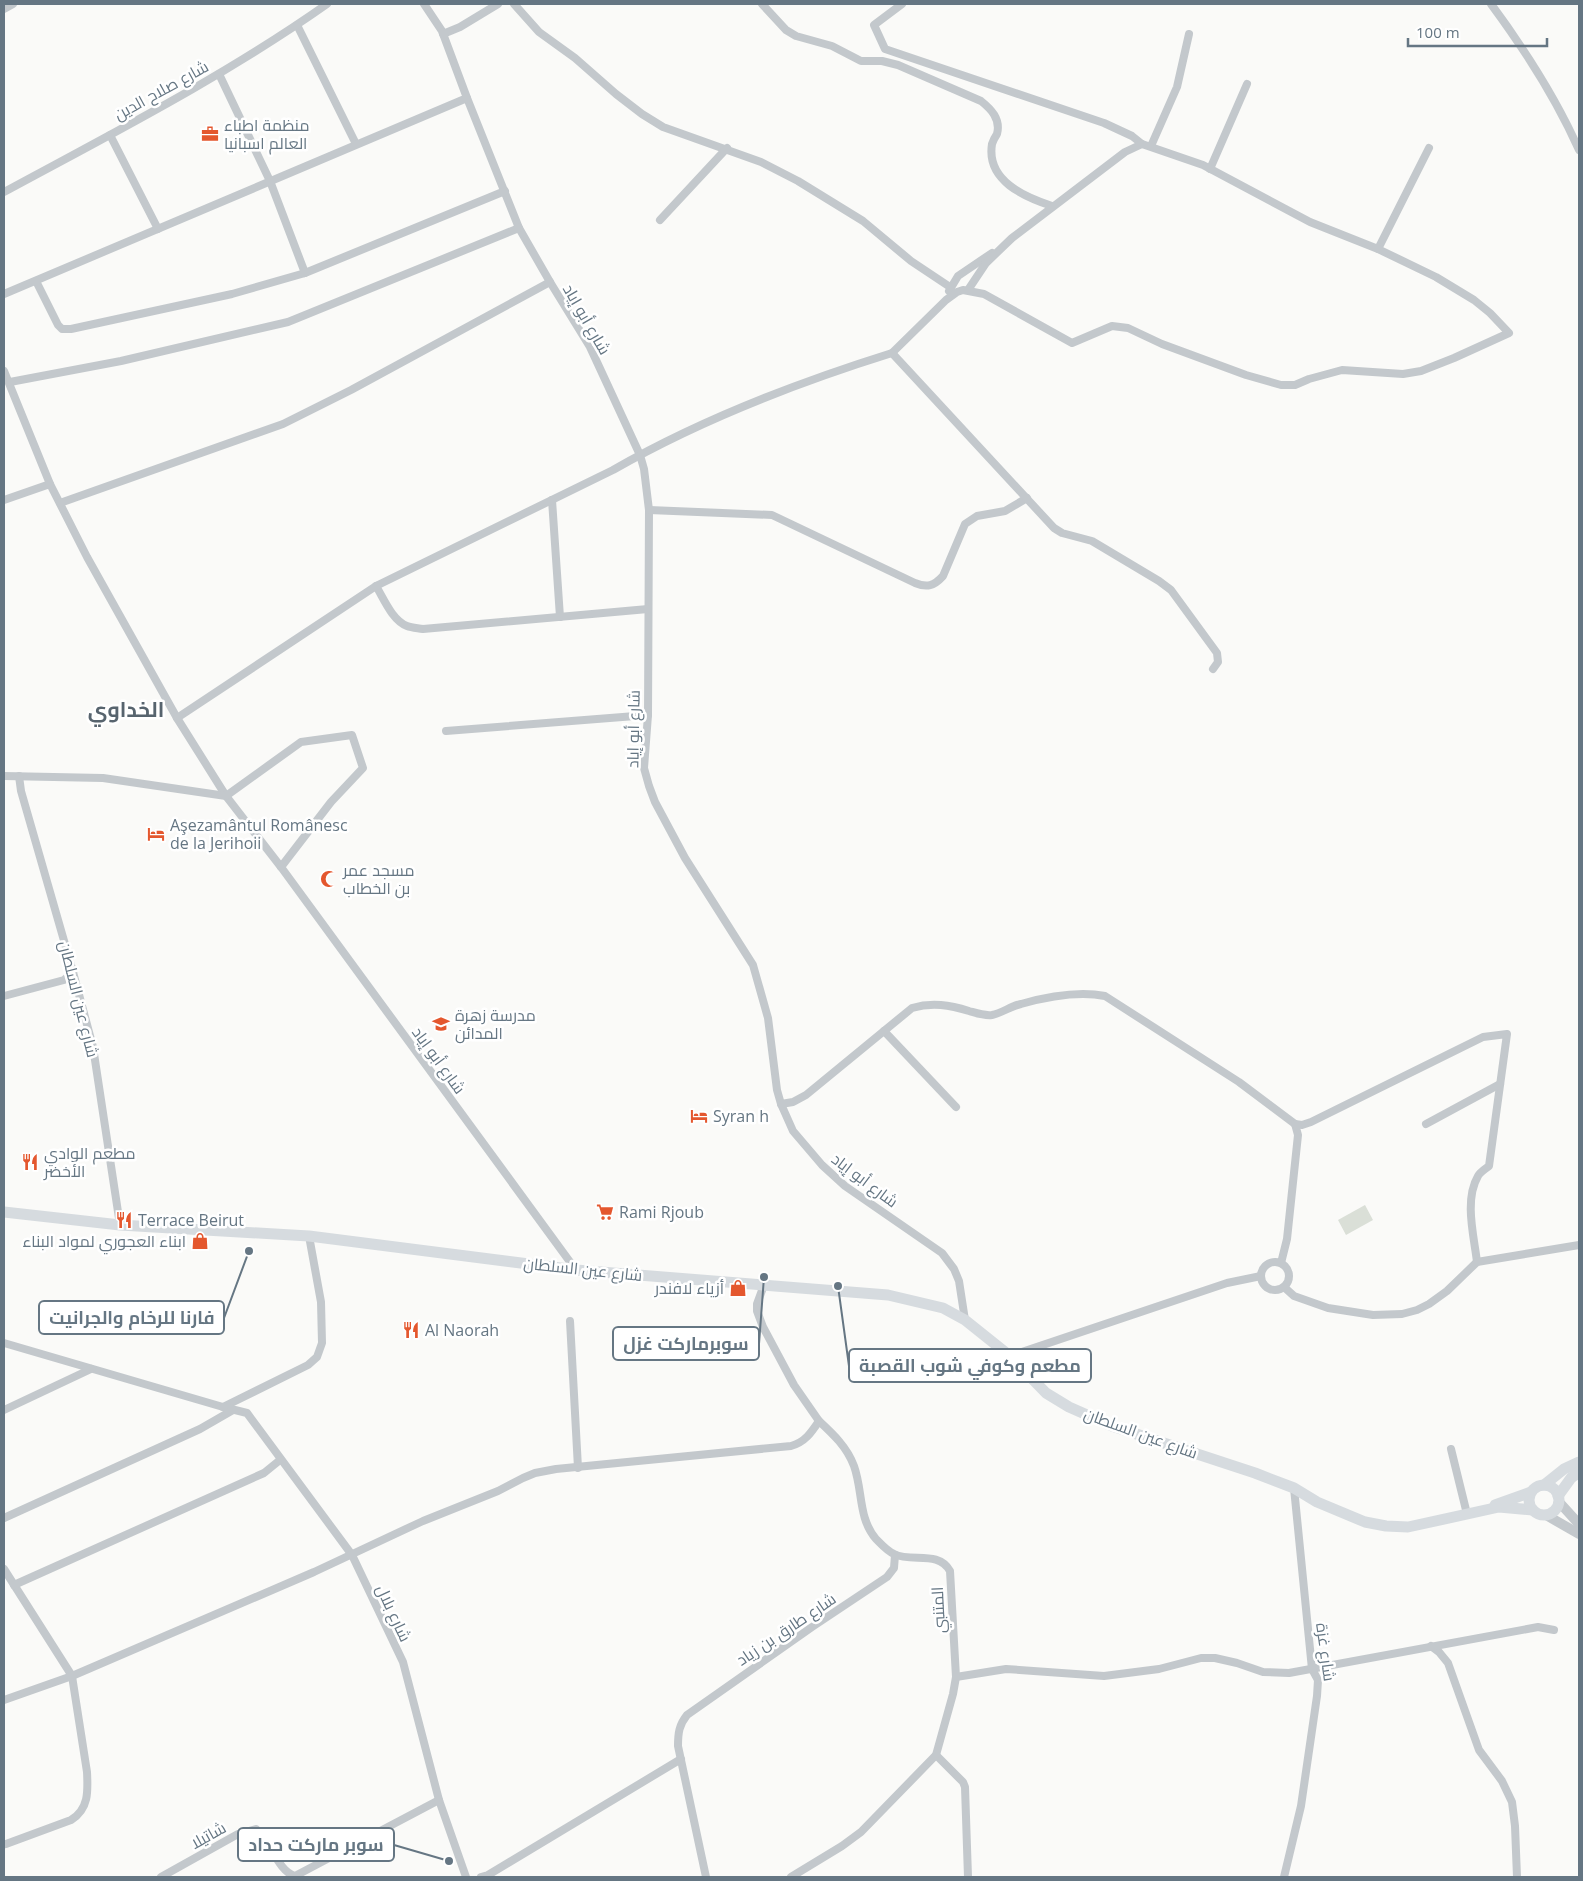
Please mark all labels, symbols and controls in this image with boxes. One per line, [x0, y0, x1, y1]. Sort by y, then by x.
scale bar [1408, 15, 1547, 47]
text: 100 m [1416, 22, 1460, 42]
street label: شارع صلاح الدين [110, 55, 213, 126]
place label: منظمة اطباء العالم اسبانيا [224, 114, 310, 155]
office icon: منظمة اطباء العالم اسبانيا [200, 124, 220, 144]
street label: شارع أبو إياد [557, 280, 616, 359]
street label: شارع أبو إياد [621, 690, 646, 768]
district label: الخداوي [88, 695, 164, 727]
place label: Aşezamântul Românesc de la Jerihoii [170, 814, 348, 854]
hotel icon: Aşezamântul Românesc de la Jerihoii [146, 824, 166, 844]
place label: مسجد عمر بن الخطاب [342, 859, 414, 899]
mosque icon: مسجد عمر بن الخطاب [319, 869, 339, 889]
street label: شارع عين السلطان [53, 938, 104, 1060]
place label: مدرسة زهرة المدائن [455, 1004, 536, 1044]
school or university icon: مدرسة زهرة المدائن [431, 1014, 451, 1034]
street label: شارع أبو إياد [406, 1022, 471, 1099]
place label: Syran h [713, 1105, 769, 1127]
hotel icon: Syran h [689, 1106, 709, 1126]
place label: مطعم الوادي الأخضر [43, 1142, 135, 1182]
street label: شارع أبو إياد [827, 1148, 903, 1213]
restaurant icon: مطعم الوادي الأخضر [20, 1152, 40, 1172]
place label: Rami Rjoub [619, 1201, 704, 1223]
supermarket icon: Rami Rjoub [595, 1202, 615, 1222]
place label: Terrace Beirut [138, 1209, 244, 1231]
restaurant icon: Terrace Beirut [114, 1210, 134, 1230]
place label: ابناء العجوري لمواد البناء [22, 1230, 186, 1255]
shop icon: ابناء العجوري لمواد البناء [190, 1231, 210, 1251]
street label: شارع عين السلطان [522, 1252, 644, 1287]
place label: أزياء لافندر [654, 1277, 724, 1299]
shop icon: أزياء لافندر [728, 1278, 748, 1298]
callout: فارنا للرخام والجرانيت [39, 1301, 224, 1334]
text: فارنا للرخام والجرانيت [49, 1305, 215, 1330]
place label: Al Naorah [425, 1319, 499, 1341]
restaurant icon: Al Naorah [401, 1320, 421, 1340]
callout: سوبرماركت غزل [613, 1327, 759, 1360]
text: سوبرماركت غزل [623, 1331, 749, 1355]
callout: مطعم وكوفي شوب القصبة [849, 1349, 1091, 1382]
text: مطعم وكوفي شوب القصبة [859, 1353, 1081, 1381]
street label: شارع عين السلطان [1081, 1402, 1201, 1465]
street label: شارع بلال [370, 1581, 417, 1646]
street label: المتنبي [926, 1586, 953, 1634]
street label: شارع طارق بن زياد [732, 1588, 841, 1671]
street label: شارع غزة [1310, 1621, 1341, 1683]
street label: شاتيلا [186, 1816, 230, 1854]
callout: سوبر ماركت حداد [238, 1828, 394, 1861]
text: سوبر ماركت حداد [248, 1832, 384, 1856]

